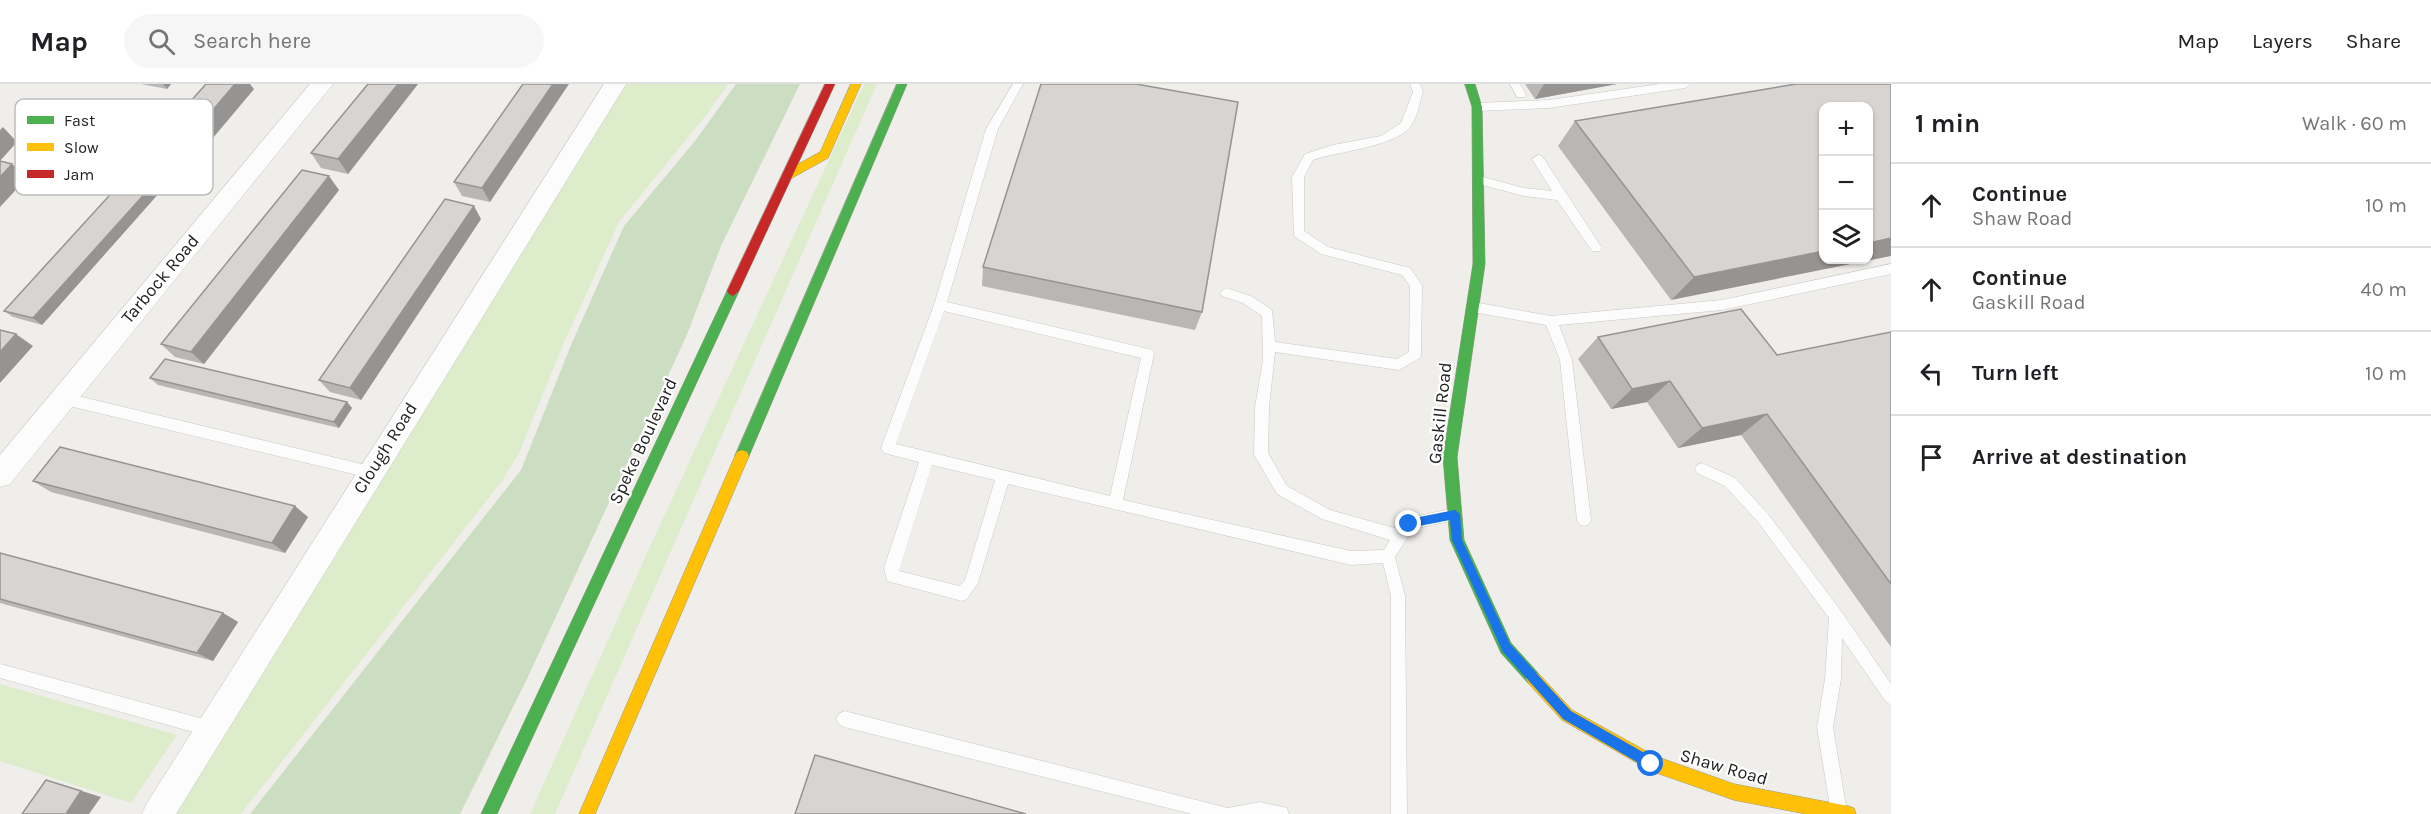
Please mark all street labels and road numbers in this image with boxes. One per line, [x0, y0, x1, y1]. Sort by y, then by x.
street label: Tarbock Road [116, 230, 204, 328]
street label: Gaskill Road [1424, 361, 1456, 465]
street label: Speke Boulevard [604, 374, 682, 508]
street label: Clough Road [348, 398, 422, 498]
street label: Shaw Road [1678, 744, 1770, 790]

